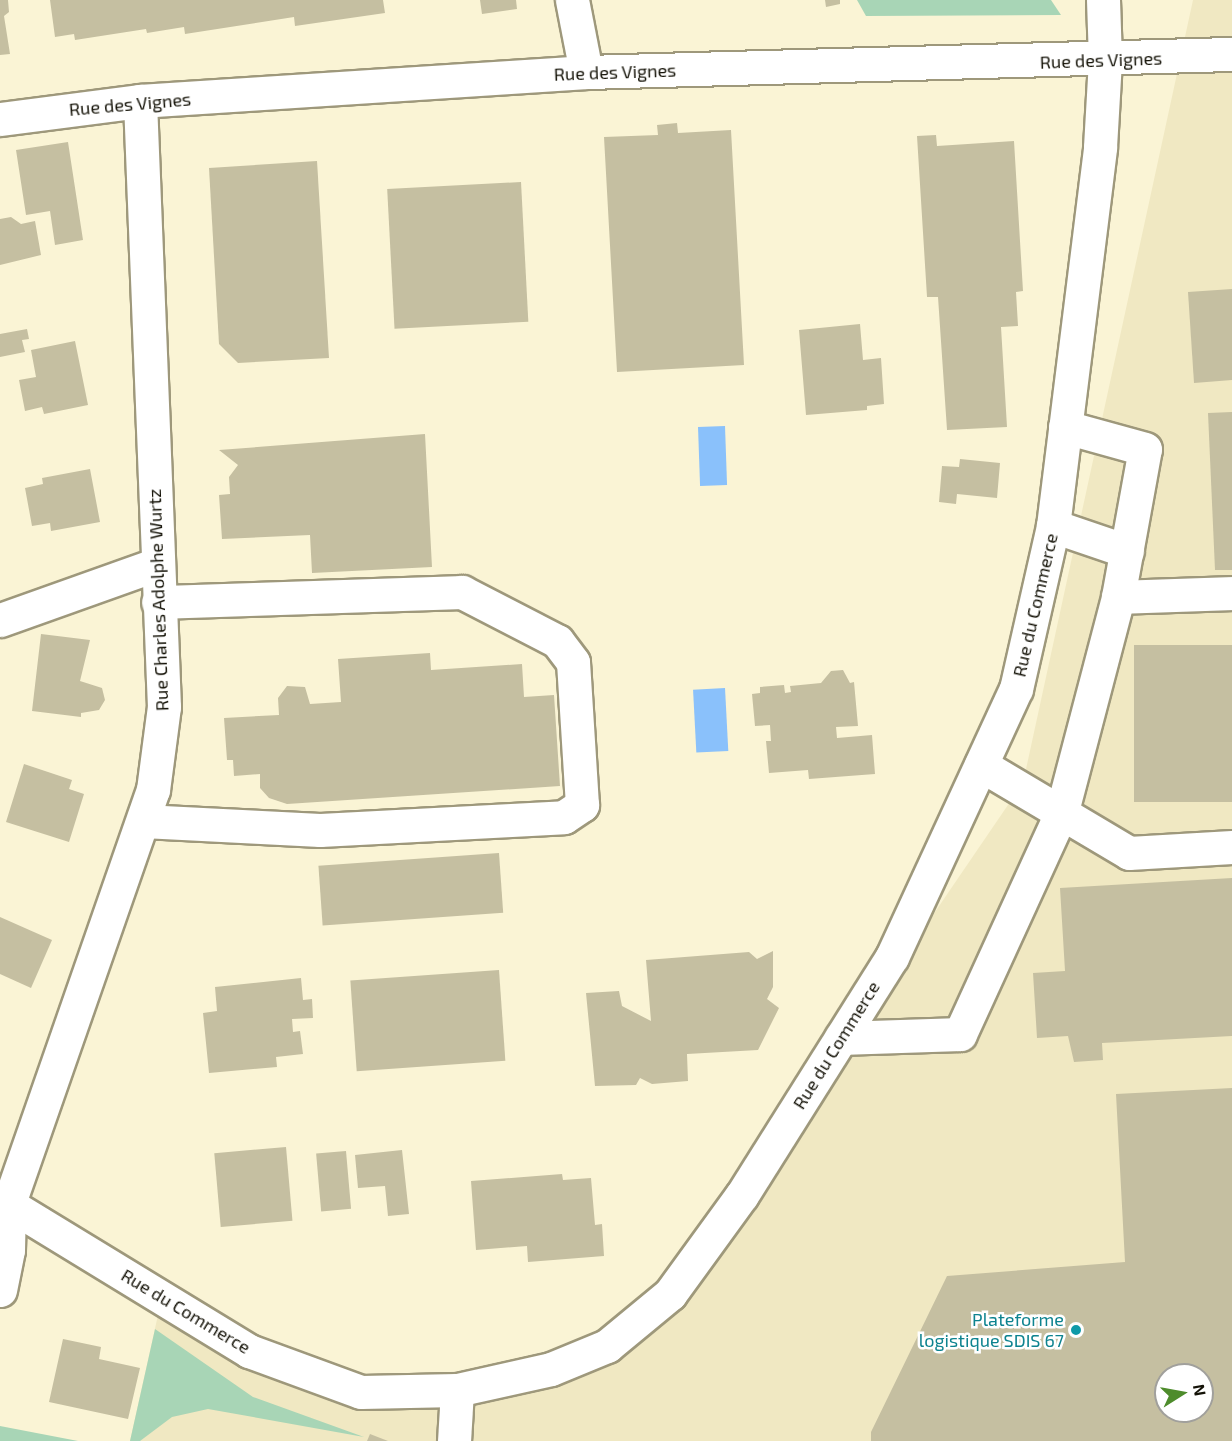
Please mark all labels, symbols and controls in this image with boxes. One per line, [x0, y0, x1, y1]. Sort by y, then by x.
street label: Rue des Vignes [1039, 47, 1163, 73]
street label: Rue des Vignes [553, 59, 677, 85]
street label: Rue des Vignes [68, 88, 192, 120]
street label: Rue Charles Adolphe Wurtz [143, 488, 173, 712]
street label: Rue du Commerce [1008, 531, 1062, 679]
street label: Rue du Commerce [788, 977, 884, 1113]
street label: Rue du Commerce [118, 1264, 254, 1358]
place label: Plateforme logistique SDIS 67 [919, 1309, 1064, 1352]
marker: Plateforme logistique SDIS 67 [1069, 1323, 1083, 1337]
north arrow [1154, 1363, 1214, 1423]
text: N [1190, 1382, 1211, 1397]

